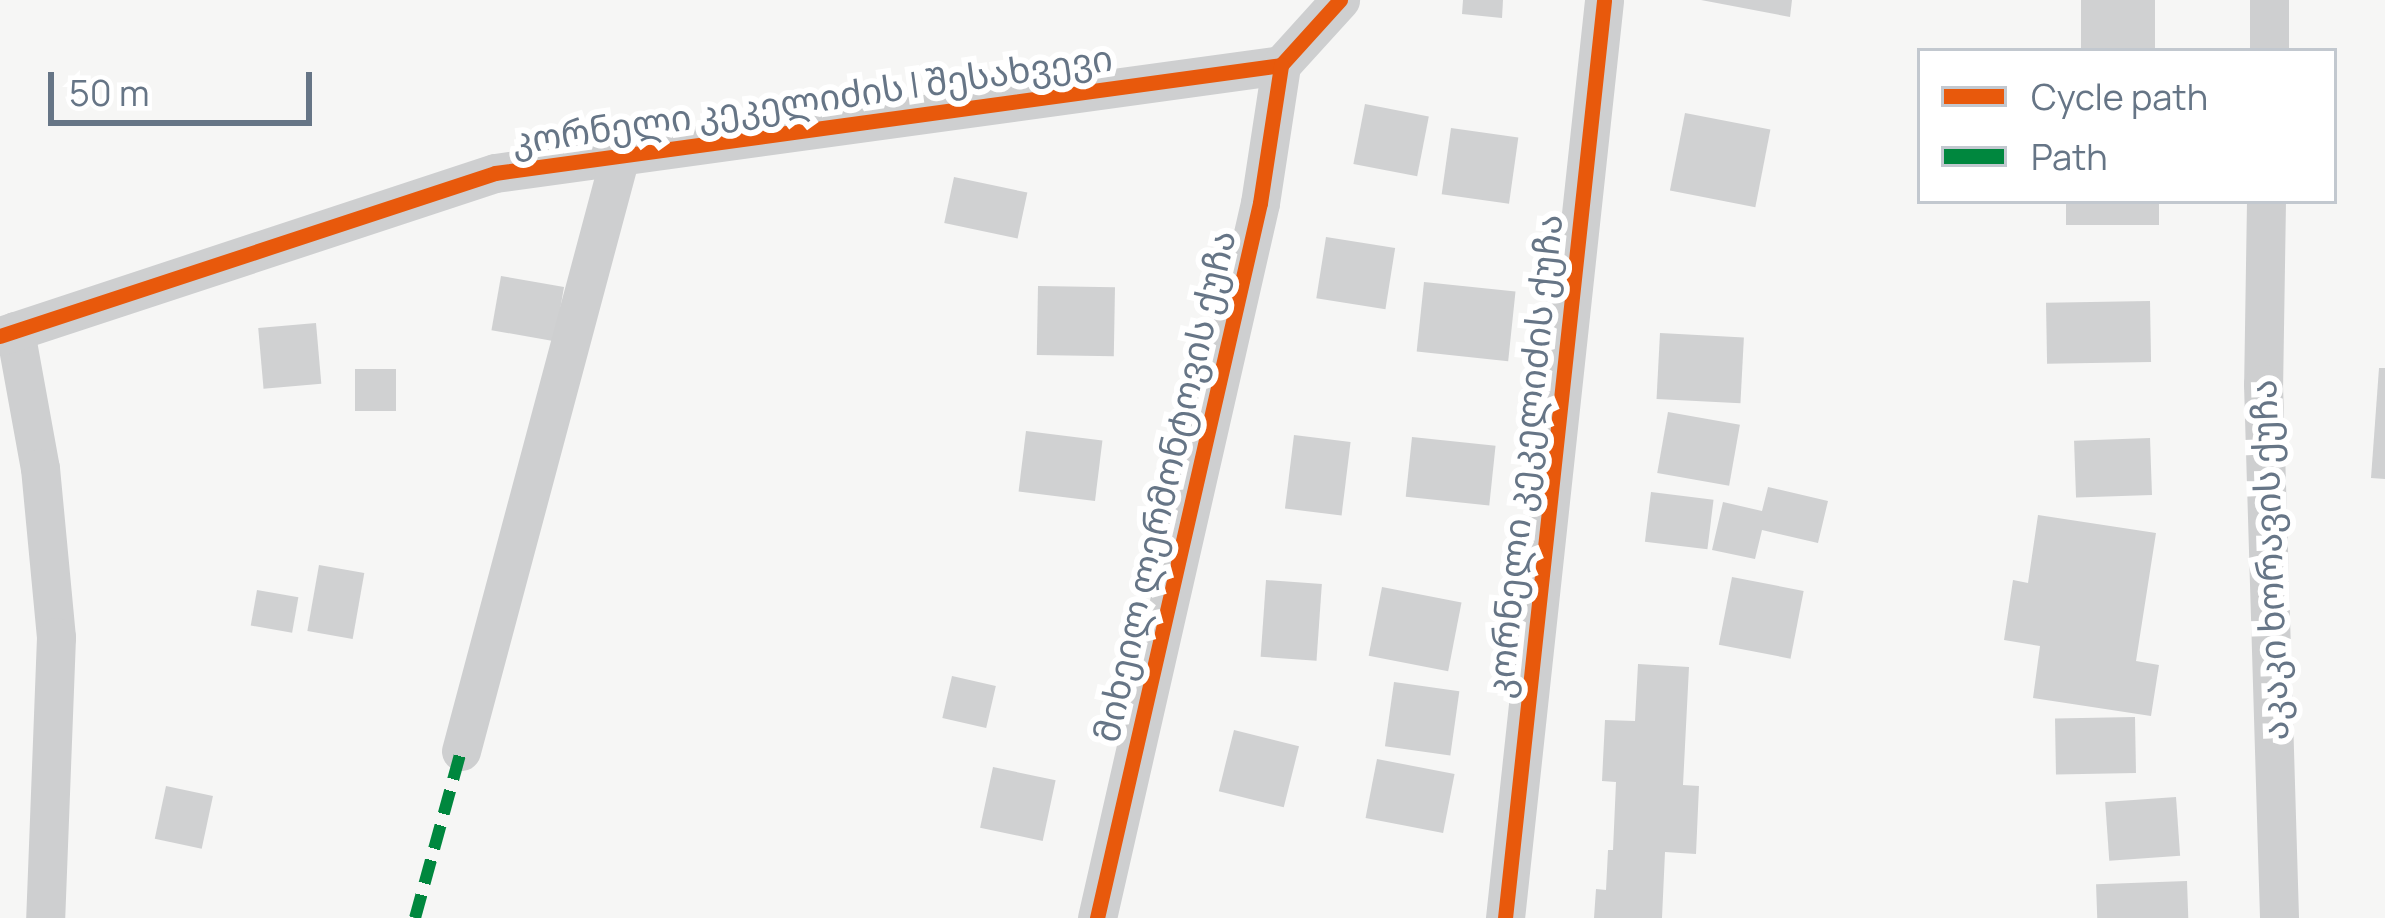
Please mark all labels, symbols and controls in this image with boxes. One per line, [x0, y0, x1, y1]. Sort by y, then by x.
street label: კორნელი კეკელიძის I შესახვევი [509, 35, 1115, 163]
scale bar [54, 48, 318, 122]
legend [1917, 48, 2337, 204]
text: 50 m [69, 68, 149, 117]
text: Cycle path [2031, 72, 2208, 121]
text: Path [2031, 132, 2108, 181]
street label: კორნელი კეკელიძის ქუჩა [1477, 212, 1571, 700]
street label: მიხეილ ლერმონტოვის ქუჩა [1084, 226, 1244, 746]
street label: აკაკი ხორავის ქუჩა [2241, 379, 2297, 741]

